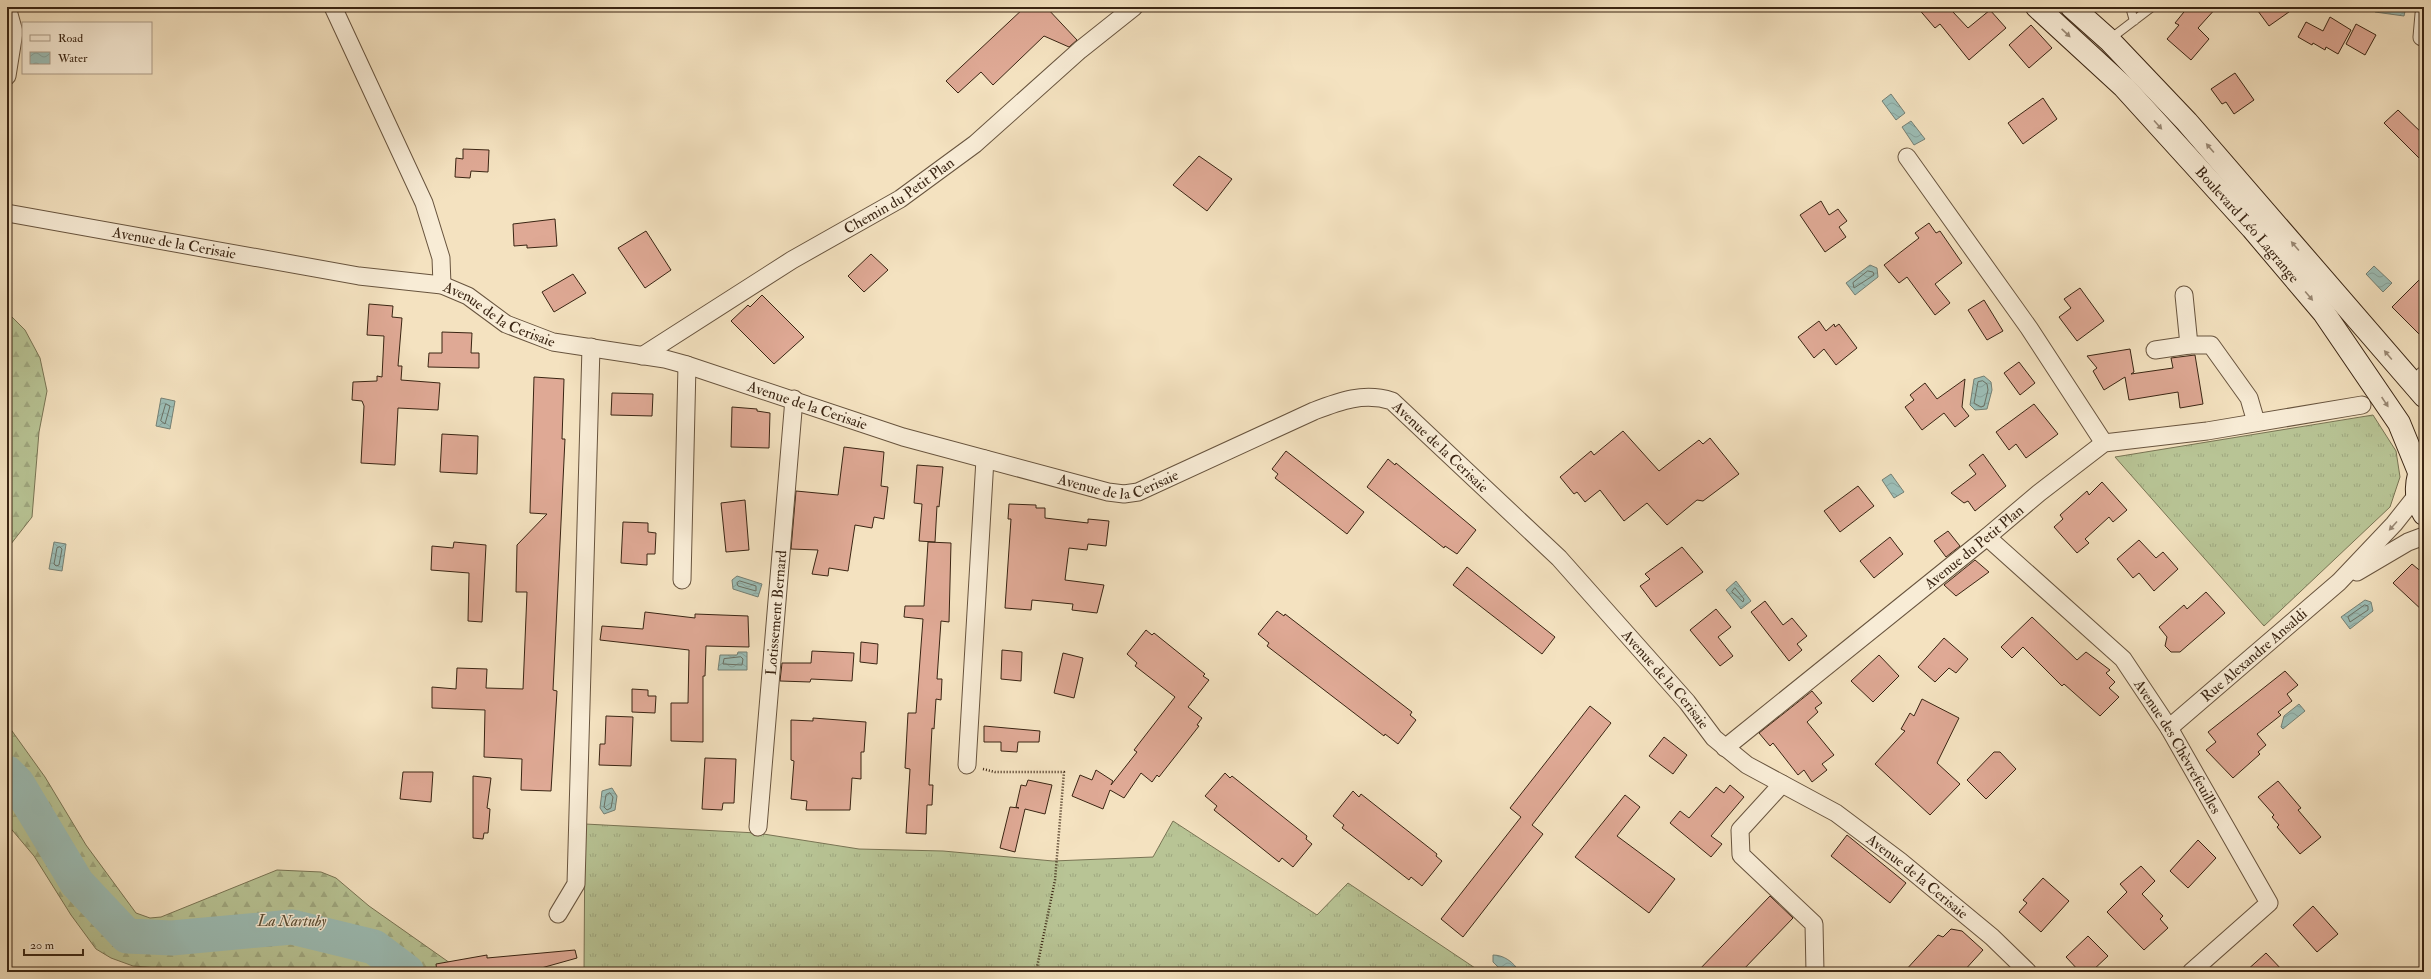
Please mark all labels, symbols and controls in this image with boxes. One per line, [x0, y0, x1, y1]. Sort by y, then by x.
legend [22, 22, 152, 74]
one-way arrow [2061, 29, 2071, 38]
text: Road [58, 31, 83, 46]
text: Water [57, 51, 88, 66]
one-way arrow [2154, 120, 2163, 130]
one-way arrow [2205, 142, 2214, 153]
street label: Chemin du Petit Plan [840, 153, 958, 238]
street label: Boulevard Léo Lagrange [2191, 162, 2304, 287]
street label: Avenue de la Cerisaie [110, 222, 238, 263]
one-way arrow [2291, 241, 2300, 250]
street label: Avenue de la Cerisaie [440, 277, 558, 351]
one-way arrow [2305, 290, 2314, 301]
one-way arrow [2384, 350, 2393, 361]
street label: Avenue de la Cerisaie [744, 376, 870, 434]
street label: Avenue de la Cerisaie [1388, 396, 1493, 496]
one-way arrow [2381, 396, 2389, 407]
street label: Avenue de la Cerisaie [1055, 465, 1181, 503]
street label: Avenue du Petit Plan [1920, 500, 2028, 594]
one-way arrow [2388, 521, 2397, 531]
street label: Lotissement Bernard [761, 549, 791, 676]
street label: Rue Alexandre Ansaldi [2197, 604, 2311, 706]
street label: Avenue de la Cerisaie [1617, 625, 1713, 733]
street label: Avenue des Chèvrefeuilles [2129, 675, 2226, 817]
street label: Avenue de la Cerisaie [1862, 829, 1972, 923]
park label: La Nartuby [257, 912, 327, 931]
scale bar [24, 931, 83, 957]
text: 20 m [30, 938, 55, 953]

